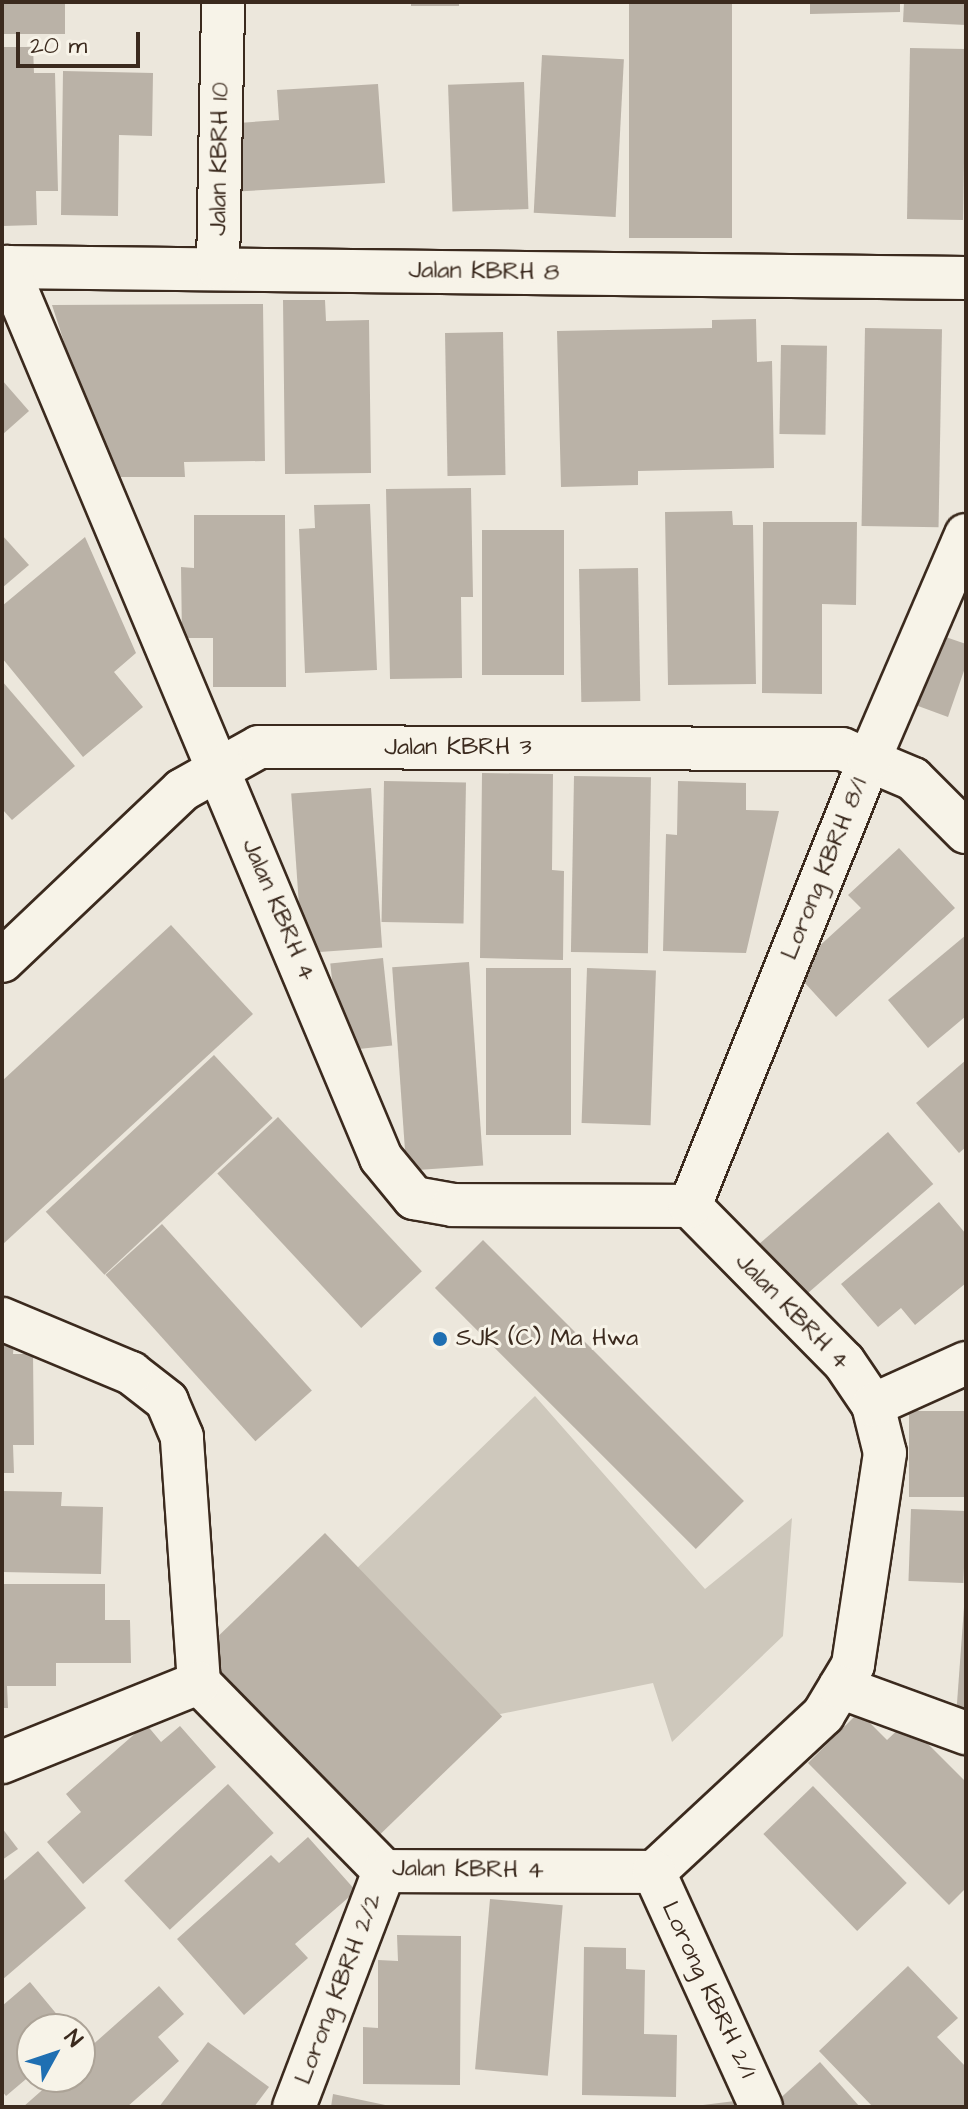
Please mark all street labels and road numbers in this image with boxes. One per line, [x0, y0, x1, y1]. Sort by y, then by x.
street label: Jalan KBRH 10 [204, 82, 236, 236]
street label: Jalan KBRH 8 [408, 256, 560, 288]
street label: Jalan KBRH 3 [384, 734, 532, 762]
street label: Lorong KBRH 8/1 [775, 774, 875, 964]
street label: Jalan KBRH 4 [235, 835, 321, 985]
street label: Jalan KBRH 4 [729, 1247, 855, 1377]
street label: Jalan KBRH 4 [392, 1854, 544, 1886]
street label: Lorong KBRH 2/2 [289, 1890, 389, 2088]
street label: Lorong KBRH 2/1 [655, 1897, 761, 2083]

